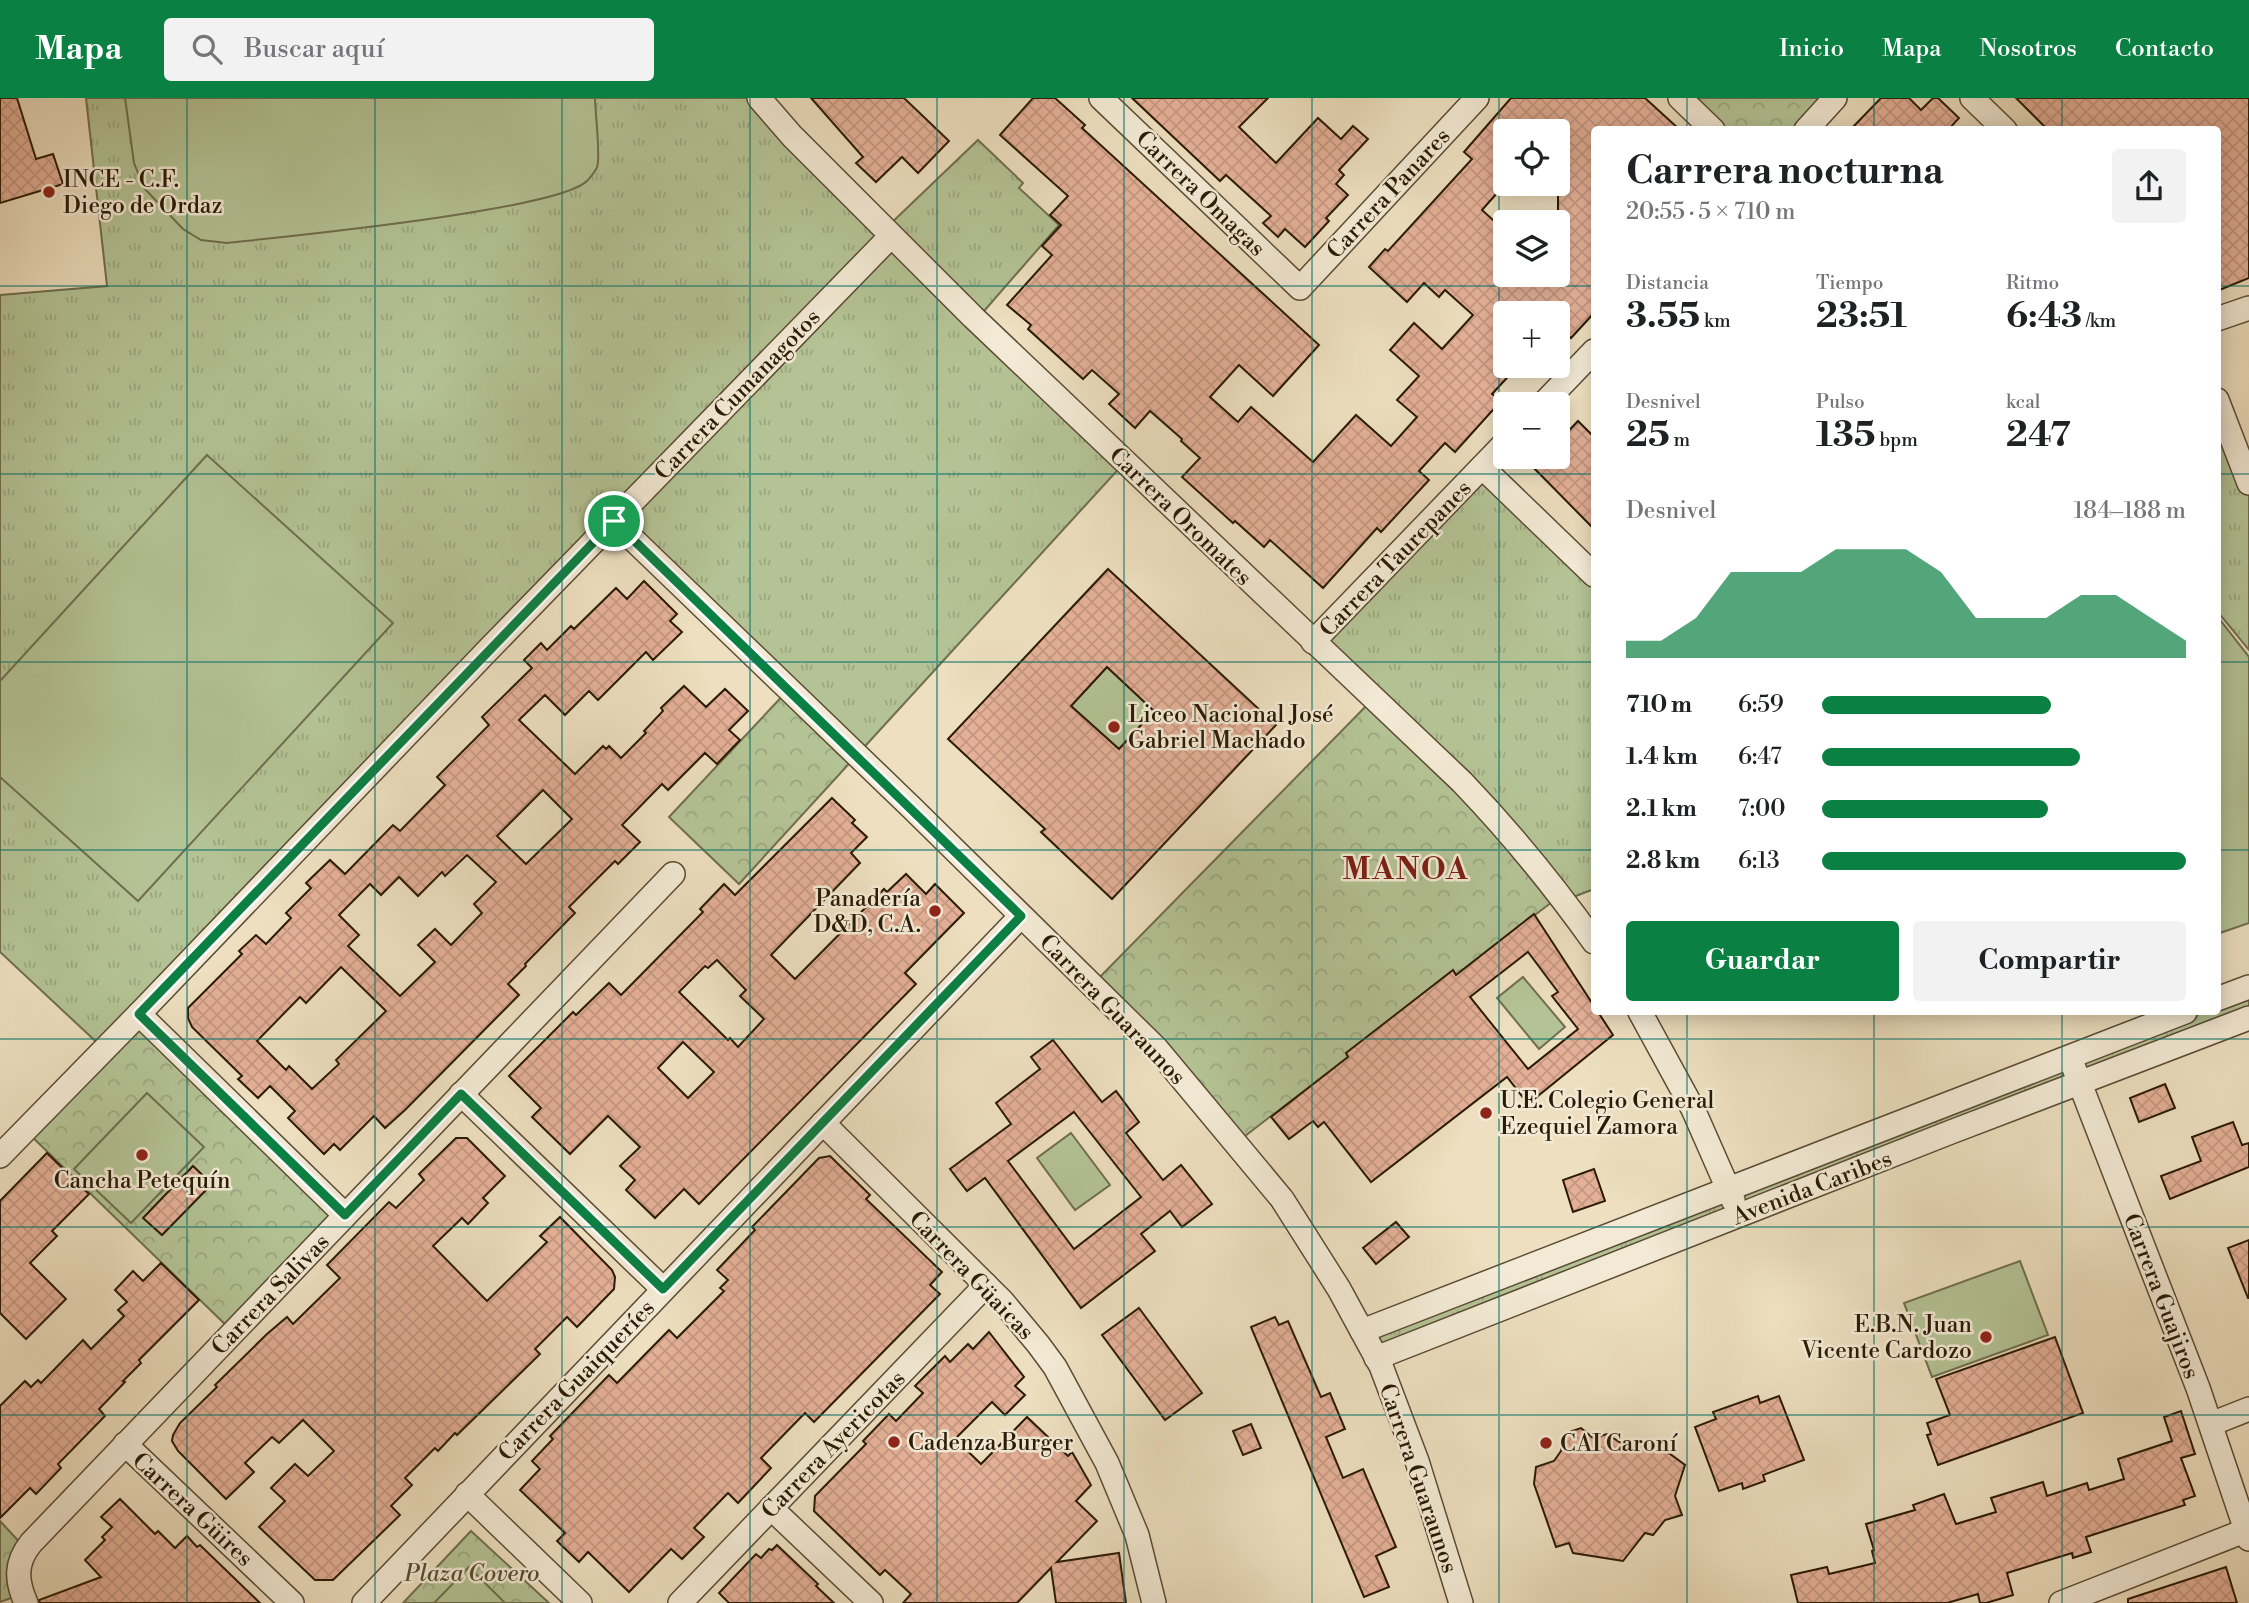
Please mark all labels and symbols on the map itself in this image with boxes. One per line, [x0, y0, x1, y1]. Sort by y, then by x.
street label: Carrera Panares [1321, 123, 1456, 265]
street label: Carrera Omagas [1130, 125, 1271, 262]
place label: INCE - C.F. Diego de Ordaz [63, 166, 223, 220]
marker: INCE - C.F. Diego de Ordaz [41, 184, 57, 200]
street label: Carrera Cumanagotos [649, 303, 827, 486]
street label: Carrera Oromates [1103, 442, 1257, 592]
street label: Carrera Taurepanes [1314, 475, 1478, 643]
pin [584, 491, 644, 551]
place label: Liceo Nacional José Gabriel Machado [1128, 701, 1334, 755]
marker: Liceo Nacional José Gabriel Machado [1106, 719, 1122, 735]
district label: MANOA [1342, 851, 1470, 889]
place label: Panadería D&D, C.A. [814, 885, 921, 939]
marker: Panadería D&D, C.A. [927, 903, 943, 919]
street label: Carrera Guaraunos [1033, 929, 1191, 1091]
place label: U.E. Colegio General Ezequiel Zamora [1500, 1087, 1715, 1141]
marker: U.E. Colegio General Ezequiel Zamora [1478, 1105, 1494, 1121]
street label: Avenida Caribes [1728, 1145, 1896, 1232]
marker: Cancha Petequín [134, 1147, 150, 1163]
place label: Cancha Petequín [54, 1167, 231, 1195]
street label: Carrera Güaicas [903, 1206, 1040, 1346]
street label: Carrera Guajiros [2117, 1210, 2205, 1383]
street label: Carrera Salivas [206, 1228, 336, 1361]
street label: Carrera Guaiqueríes [493, 1294, 661, 1467]
place label: E.B.N. Juan Vicente Cardozo [1800, 1311, 1972, 1365]
marker: E.B.N. Juan Vicente Cardozo [1978, 1329, 1994, 1345]
street label: Carrera Ayericotas [756, 1365, 911, 1525]
street label: Carrera Guaraunos [1373, 1380, 1464, 1577]
place label: Cadenza Burger [908, 1429, 1074, 1457]
place label: CAI Caroní [1560, 1430, 1678, 1458]
marker: Cadenza Burger [886, 1434, 902, 1450]
marker: CAI Caroní [1538, 1435, 1554, 1451]
street label: Carrera Güires [126, 1447, 258, 1573]
park label: Plaza Covero [404, 1560, 539, 1588]

